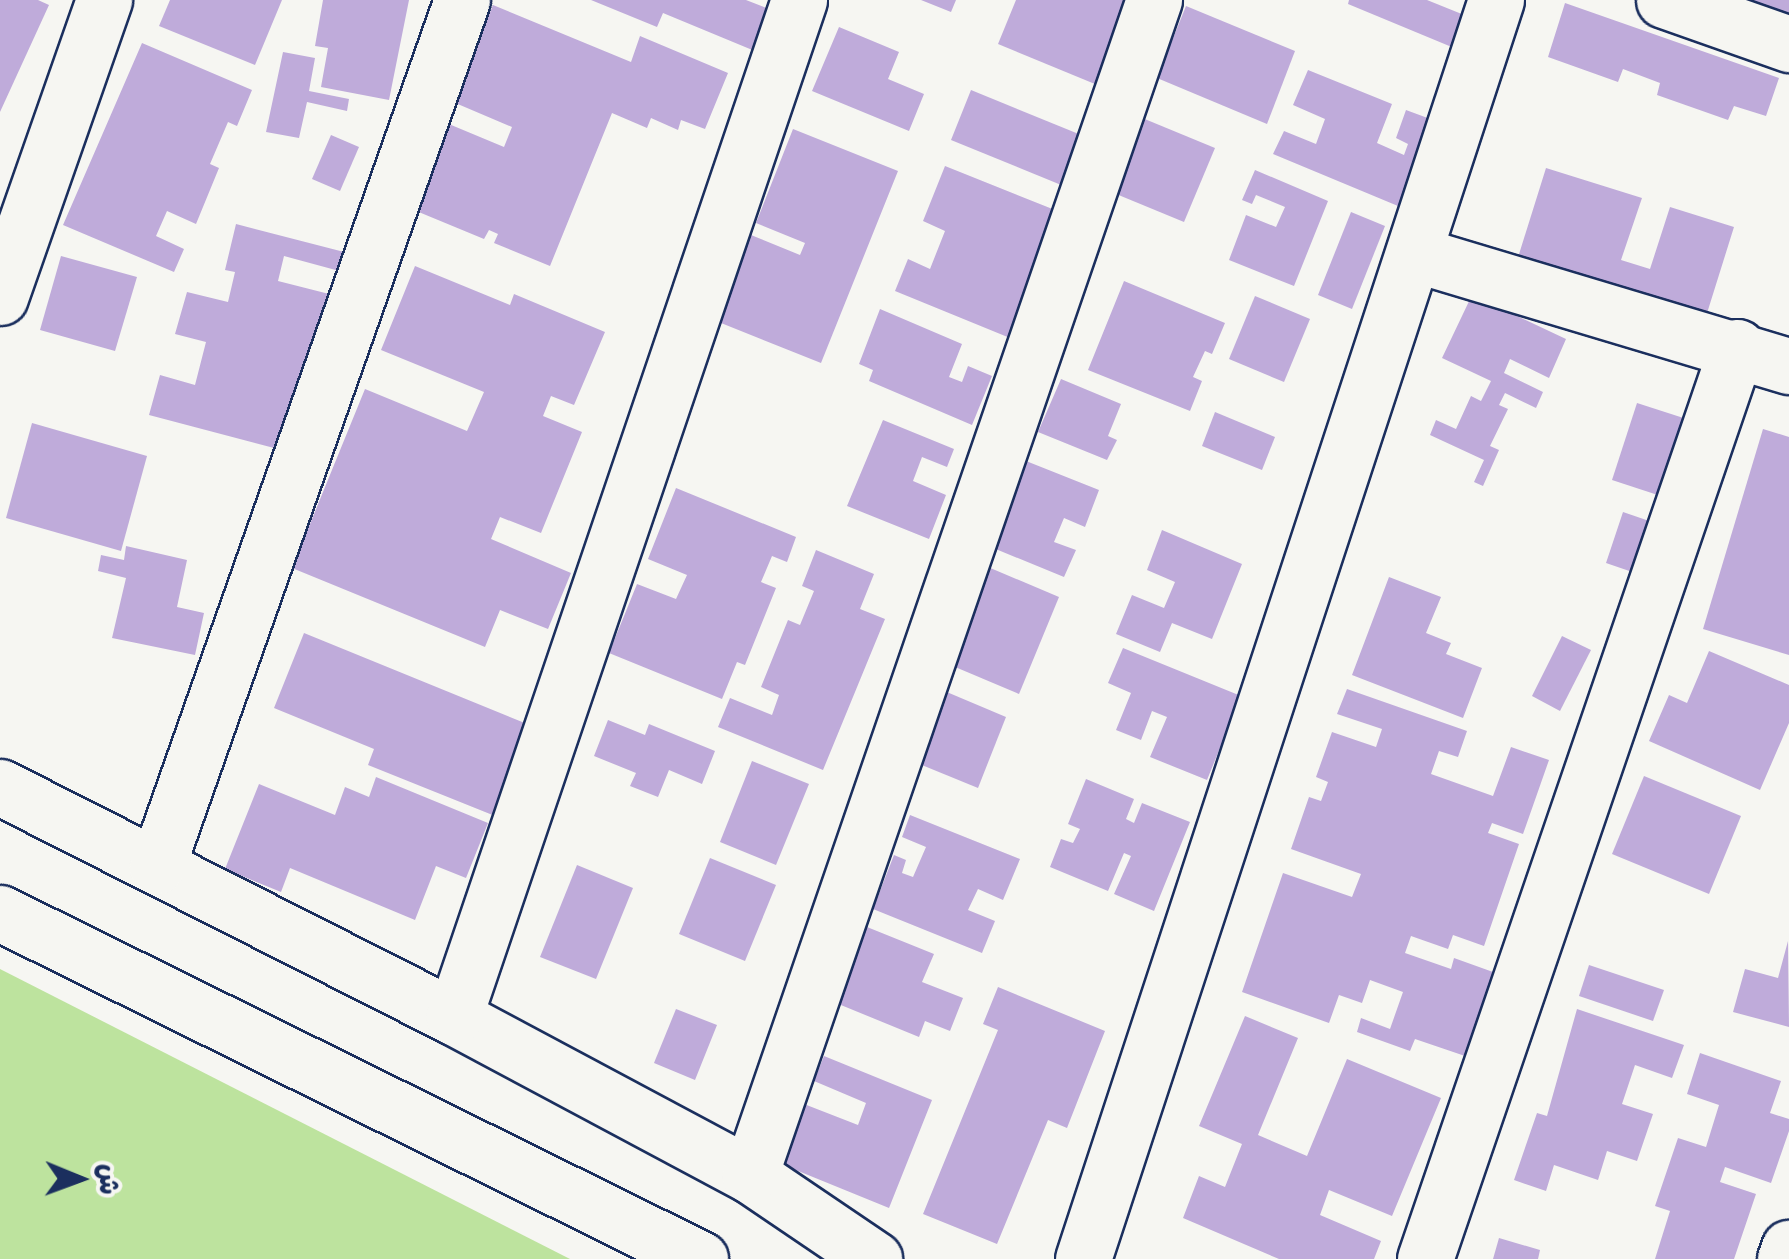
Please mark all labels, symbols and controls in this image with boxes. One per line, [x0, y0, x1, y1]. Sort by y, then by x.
north arrow [30, 1129, 130, 1229]
text: ش [93, 1164, 127, 1195]

